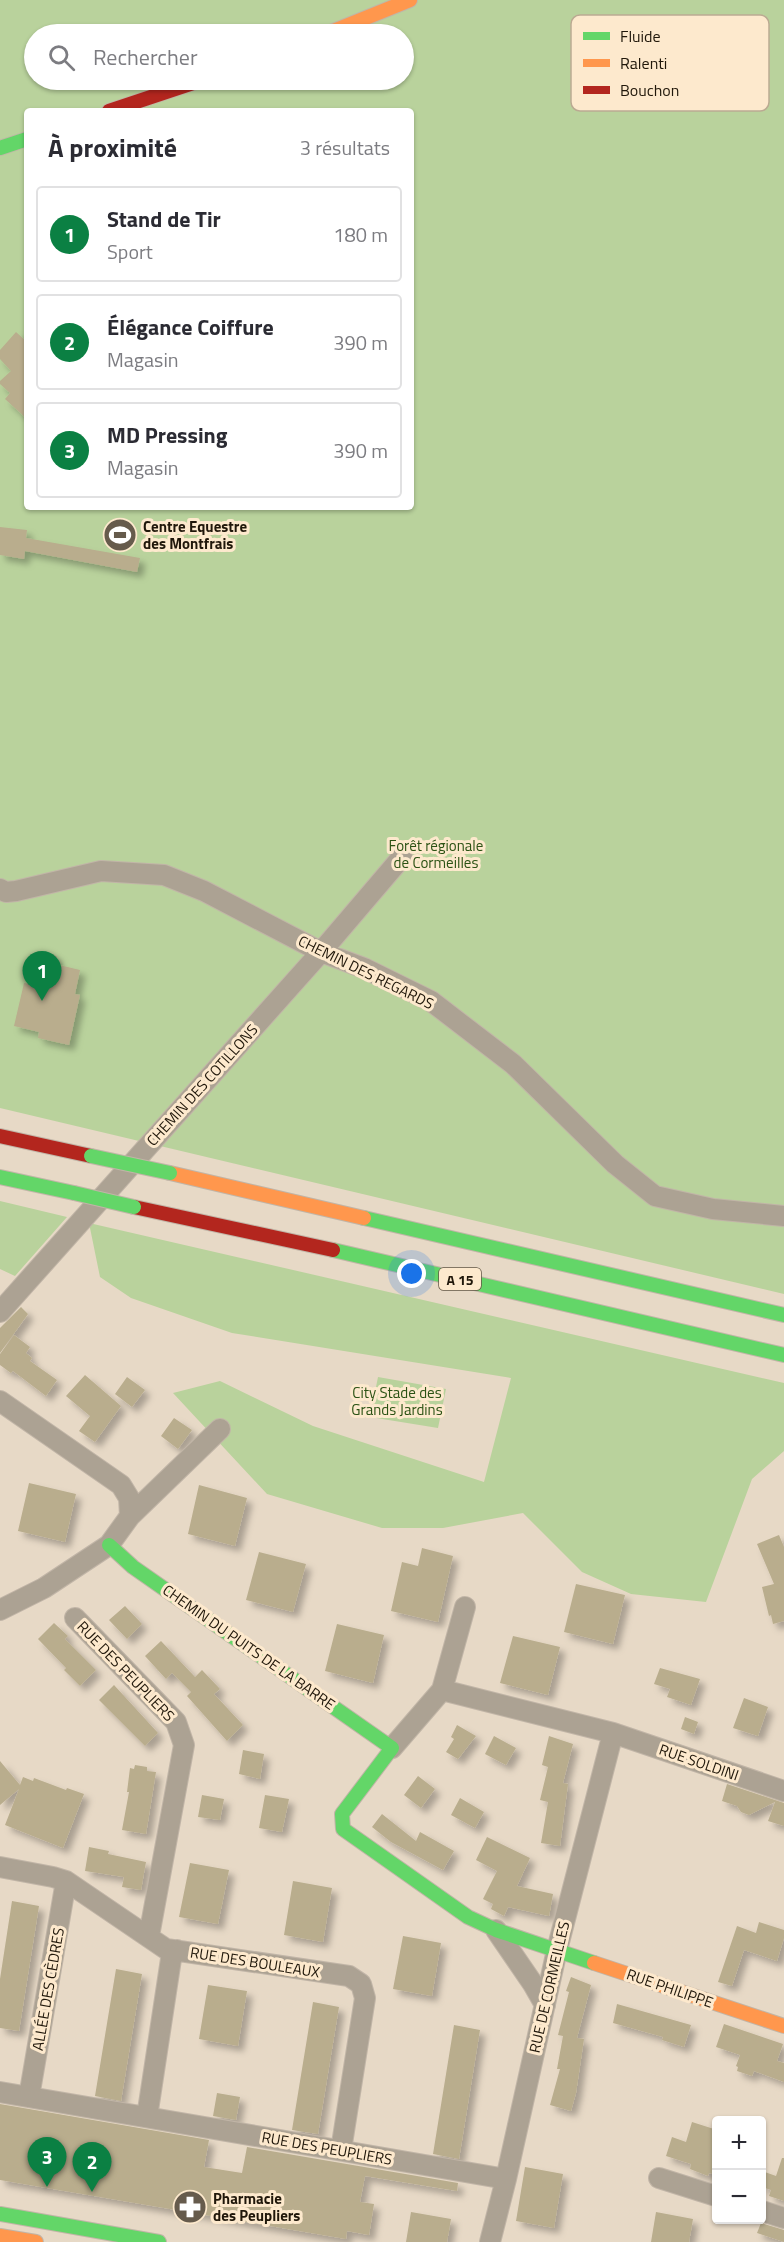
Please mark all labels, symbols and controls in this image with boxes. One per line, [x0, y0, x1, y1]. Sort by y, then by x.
legend [571, 15, 769, 111]
search box [24, 24, 414, 90]
text: Fluide [620, 24, 661, 48]
text: Rechercher [93, 40, 198, 74]
icon: search [45, 41, 78, 74]
text: Ralenti [620, 51, 667, 75]
text: Bouchon [620, 78, 679, 102]
text: À proximité [48, 128, 177, 167]
text: 3 résultats [300, 132, 390, 163]
text: Stand de Tir [107, 202, 221, 236]
text: 1 [64, 219, 75, 250]
text: 180 m [333, 219, 388, 250]
text: Sport [107, 236, 153, 267]
text: Élégance Coiffure [107, 310, 274, 344]
text: 2 [64, 327, 75, 358]
text: 390 m [333, 327, 388, 358]
text: Magasin [107, 344, 179, 375]
text: MD Pressing [107, 418, 227, 452]
text: 3 [64, 435, 75, 466]
text: 390 m [333, 435, 388, 466]
text: Magasin [107, 452, 179, 483]
place label: Centre Equestre des Montfrais [143, 515, 247, 555]
sports icon: Centre Equestre des Montfrais [102, 517, 138, 553]
park label: Forêt régionale de Cormeilles [389, 834, 483, 874]
street label: CHEMIN DES REGARDS [294, 929, 438, 1015]
pin: 1 [22, 952, 62, 1001]
street label: CHEMIN DES COTILLONS [141, 1019, 263, 1151]
your location [397, 1259, 426, 1288]
road number: A 15 [439, 1268, 481, 1290]
park label: City Stade des Grands Jardins [351, 1381, 443, 1421]
street label: CHEMIN DU PUITS DE LA BARRE [158, 1578, 340, 1716]
street label: RUE DES PEUPLIERS [72, 1615, 180, 1727]
street label: RUE SOLDINI [656, 1738, 742, 1786]
street label: RUE DE CORMEILLES [523, 1919, 575, 2055]
street label: ALLÉE DES CÈDRES [26, 1926, 70, 2052]
street label: RUE DES BOULEAUX [189, 1940, 322, 1984]
street label: RUE PHILIPPE [624, 1962, 716, 2014]
map controls [712, 2116, 766, 2224]
button: + [712, 2116, 766, 2170]
street label: RUE DES PEUPLIERS [260, 2125, 394, 2171]
pin: 3 [28, 2138, 66, 2187]
pin: 2 [72, 2142, 112, 2192]
button: − [712, 2170, 766, 2224]
place label: Pharmacie des Peupliers [213, 2187, 300, 2227]
pharmacy icon: Pharmacie des Peupliers [172, 2189, 208, 2225]

